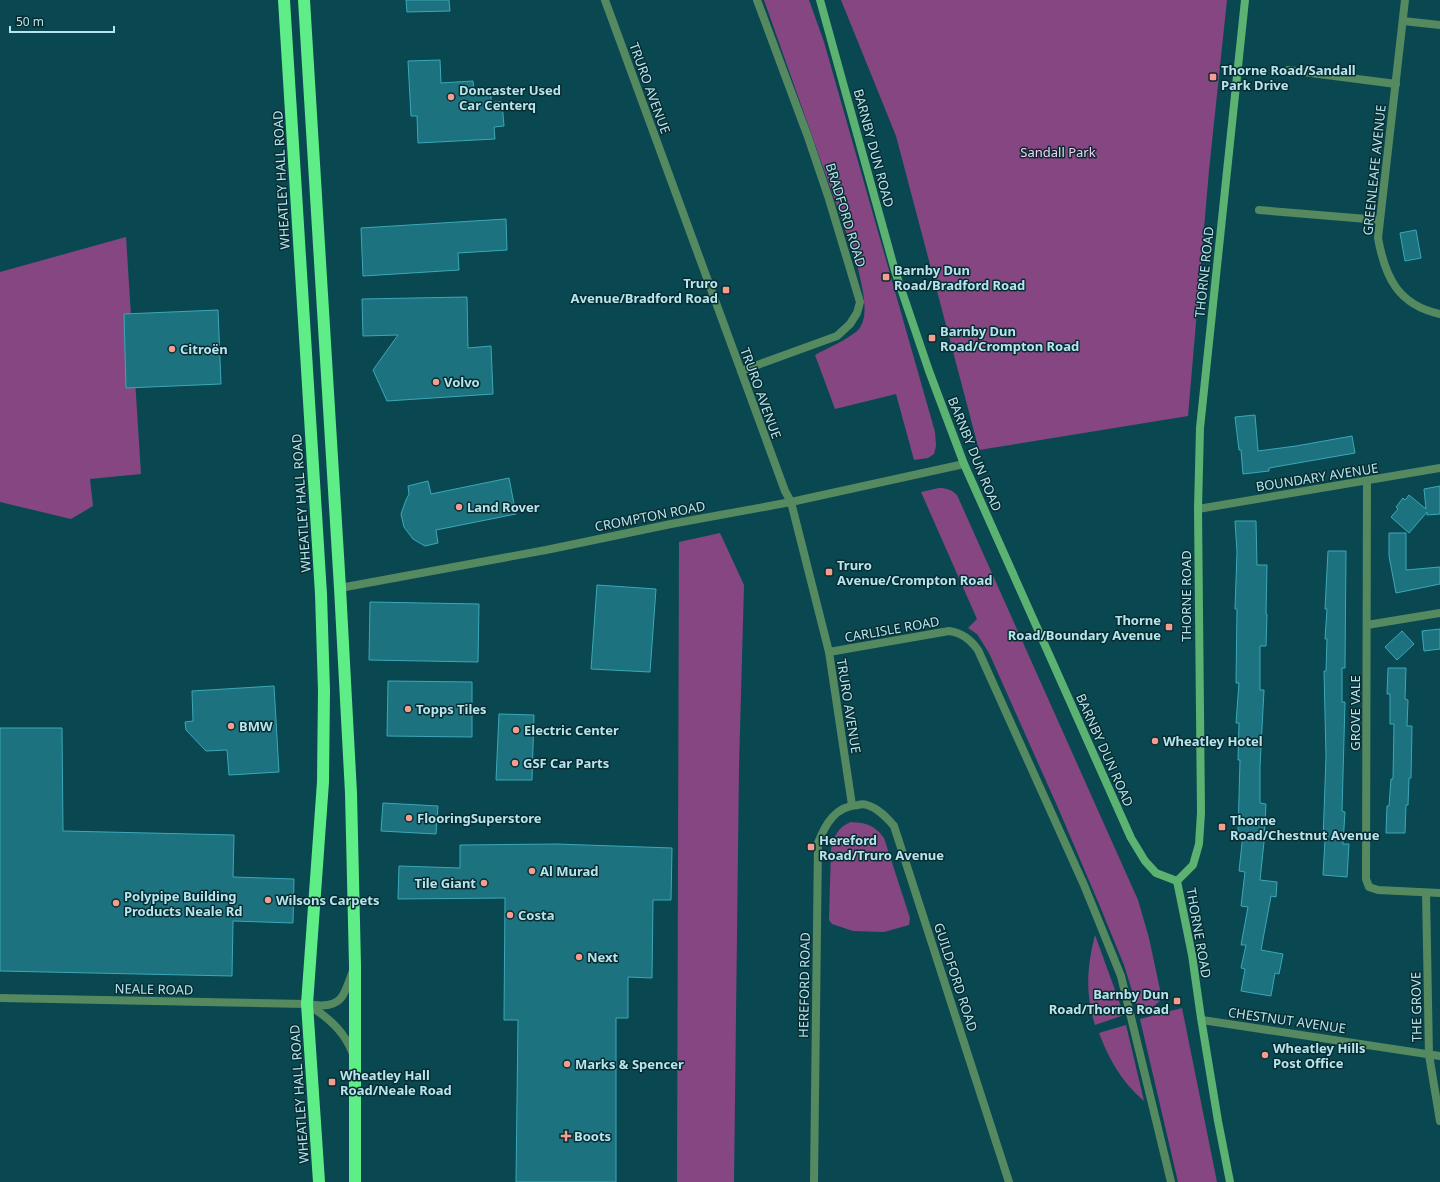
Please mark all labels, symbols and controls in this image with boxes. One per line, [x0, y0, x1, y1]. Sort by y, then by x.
scale bar [10, 8, 114, 34]
text: 50 m [16, 13, 44, 30]
street label: TRURO AVENUE [625, 40, 675, 136]
place label: Thorne Road/Sandall Park Drive [1221, 61, 1356, 94]
marker: Thorne Road/Sandall Park Drive [1208, 72, 1218, 82]
place label: Doncaster Used Car Centerq [459, 81, 561, 114]
street label: BARNBY DUN ROAD [850, 87, 898, 209]
marker: Doncaster Used Car Centerq [446, 92, 456, 102]
street label: GREENLEAFE AVENUE [1358, 104, 1390, 236]
street label: WHEATLEY HALL ROAD [268, 110, 294, 250]
park label: Sandall Park [1020, 143, 1096, 161]
street label: BRADFORD ROAD [822, 161, 870, 269]
street label: THORNE ROAD [1190, 226, 1218, 318]
place label: Barnby Dun Road/Bradford Road [894, 261, 1025, 294]
marker: Barnby Dun Road/Bradford Road [881, 272, 891, 282]
place label: Truro Avenue/Bradford Road [571, 274, 718, 307]
marker: Truro Avenue/Bradford Road [721, 285, 731, 295]
place label: Barnby Dun Road/Crompton Road [940, 322, 1079, 355]
marker: Barnby Dun Road/Crompton Road [927, 333, 937, 343]
place label: Citroën [180, 340, 228, 358]
marker: Citroën [167, 344, 177, 354]
street label: TRURO AVENUE [736, 345, 786, 441]
place label: Volvo [444, 373, 480, 391]
marker: Volvo [431, 377, 441, 387]
street label: BARNBY DUN ROAD [944, 394, 1006, 514]
street label: WHEATLEY HALL ROAD [287, 433, 315, 573]
street label: BOUNDARY AVENUE [1254, 458, 1380, 496]
street label: CROMPTON ROAD [593, 496, 707, 536]
place label: Land Rover [467, 498, 540, 516]
marker: Land Rover [454, 502, 464, 512]
street label: THORNE ROAD [1177, 550, 1195, 642]
place label: Truro Avenue/Crompton Road [837, 556, 992, 589]
marker: Truro Avenue/Crompton Road [824, 567, 834, 577]
place label: Thorne Road/Boundary Avenue [1008, 611, 1161, 644]
street label: CARLISLE ROAD [843, 612, 941, 646]
marker: Thorne Road/Boundary Avenue [1164, 622, 1174, 632]
street label: TRURO AVENUE [833, 657, 865, 755]
street label: GROVE VALE [1346, 675, 1364, 751]
street label: BARNBY DUN ROAD [1072, 691, 1138, 809]
place label: Topps Tiles [416, 700, 487, 718]
marker: Topps Tiles [403, 704, 413, 714]
place label: BMW [239, 717, 273, 735]
marker: BMW [226, 721, 236, 731]
place label: Electric Center [524, 721, 619, 739]
marker: Electric Center [511, 725, 521, 735]
place label: Wheatley Hotel [1163, 732, 1263, 750]
marker: Wheatley Hotel [1150, 736, 1160, 746]
place label: GSF Car Parts [523, 754, 609, 772]
marker: GSF Car Parts [510, 758, 520, 768]
place label: FlooringSuperstore [417, 809, 542, 827]
place label: Thorne Road/Chestnut Avenue [1230, 811, 1380, 844]
marker: FlooringSuperstore [404, 813, 414, 823]
marker: Thorne Road/Chestnut Avenue [1217, 822, 1227, 832]
place label: Hereford Road/Truro Avenue [819, 831, 944, 864]
marker: Hereford Road/Truro Avenue [806, 842, 816, 852]
place label: Al Murad [540, 862, 599, 880]
marker: Al Murad [527, 866, 537, 876]
place label: Tile Giant [414, 874, 476, 892]
marker: Tile Giant [479, 878, 489, 888]
street label: THORNE ROAD [1182, 886, 1216, 980]
place label: Polypipe Building Products Neale Rd [124, 887, 243, 920]
place label: Wilsons Carpets [276, 891, 379, 909]
marker: Wilsons Carpets [263, 895, 273, 905]
marker: Polypipe Building Products Neale Rd [111, 898, 121, 908]
place label: Costa [518, 906, 554, 924]
marker: Costa [505, 910, 515, 920]
street label: GUILDFORD ROAD [930, 920, 982, 1034]
street label: HEREFORD ROAD [794, 932, 814, 1038]
place label: Next [587, 948, 619, 966]
marker: Next [574, 952, 584, 962]
street label: THE GROVE [1406, 972, 1426, 1042]
street label: NEALE ROAD [115, 979, 193, 999]
place label: Barnby Dun Road/Thorne Road [1049, 985, 1169, 1018]
marker: Barnby Dun Road/Thorne Road [1172, 996, 1182, 1006]
street label: CHESTNUT AVENUE [1227, 1003, 1347, 1037]
street label: WHEATLEY HALL ROAD [285, 1024, 313, 1164]
place label: Wheatley Hills Post Office [1273, 1039, 1366, 1072]
marker: Wheatley Hills Post Office [1260, 1050, 1270, 1060]
place label: Marks & Spencer [575, 1055, 684, 1073]
marker: Marks & Spencer [562, 1059, 572, 1069]
place label: Wheatley Hall Road/Neale Road [340, 1066, 452, 1099]
marker: Wheatley Hall Road/Neale Road [327, 1077, 337, 1087]
place label: Boots [574, 1127, 611, 1145]
marker: Boots [561, 1131, 571, 1141]

